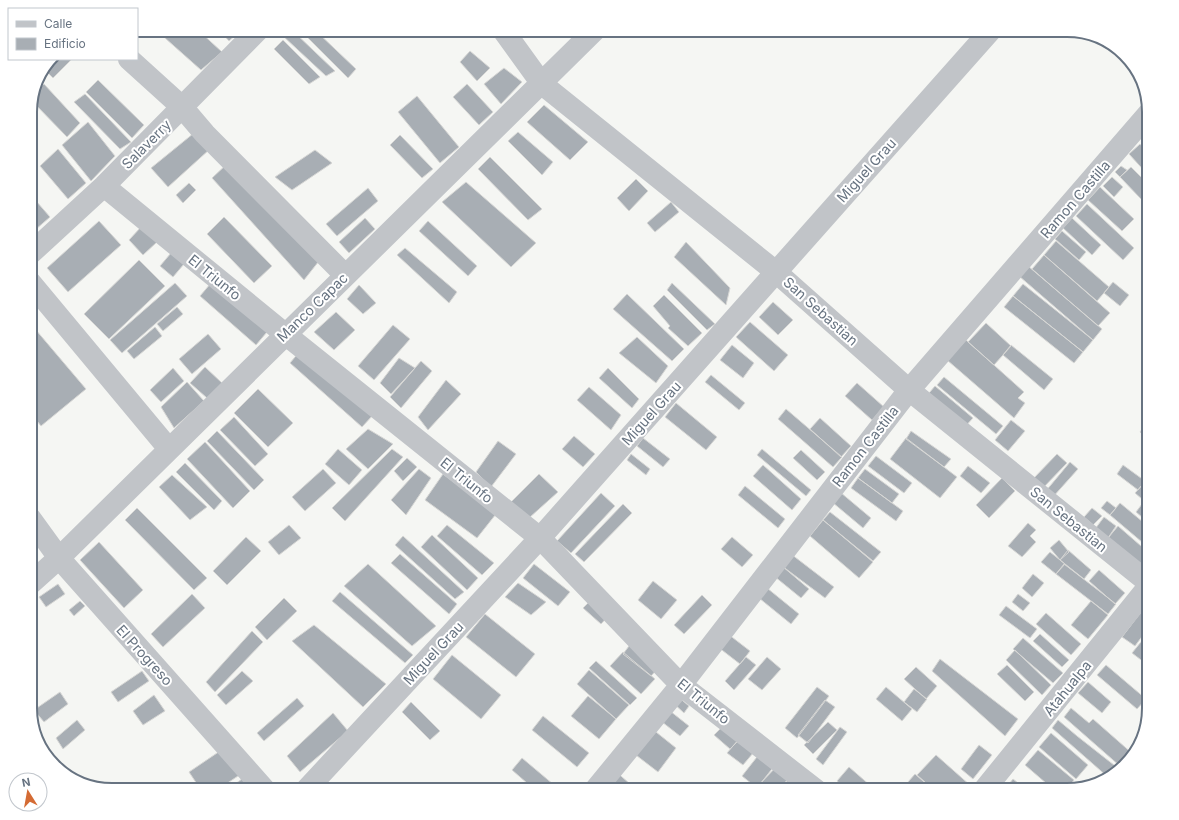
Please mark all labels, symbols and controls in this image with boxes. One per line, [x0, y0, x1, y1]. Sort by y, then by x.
legend [8, 8, 138, 60]
text: Calle [44, 16, 72, 31]
text: Edificio [44, 36, 86, 51]
street label: Salaverry [118, 116, 174, 172]
street label: Miguel Grau [833, 134, 899, 206]
street label: Ramon Castilla [1037, 157, 1113, 241]
street label: El Triunfo [185, 251, 245, 303]
street label: Manco Capac [273, 269, 351, 345]
street label: San Sebastian [780, 273, 862, 349]
street label: Miguel Grau [618, 377, 684, 449]
street label: Ramon Castilla [828, 402, 902, 490]
street label: El Triunfo [437, 454, 497, 506]
street label: San Sebastian [1027, 483, 1111, 555]
street label: Miguel Grau [399, 618, 467, 688]
street label: El Progreso [113, 621, 177, 689]
street label: Atahualpa [1040, 657, 1094, 719]
street label: El Triunfo [674, 675, 734, 727]
north arrow [8, 772, 48, 812]
text: N [21, 775, 32, 790]

